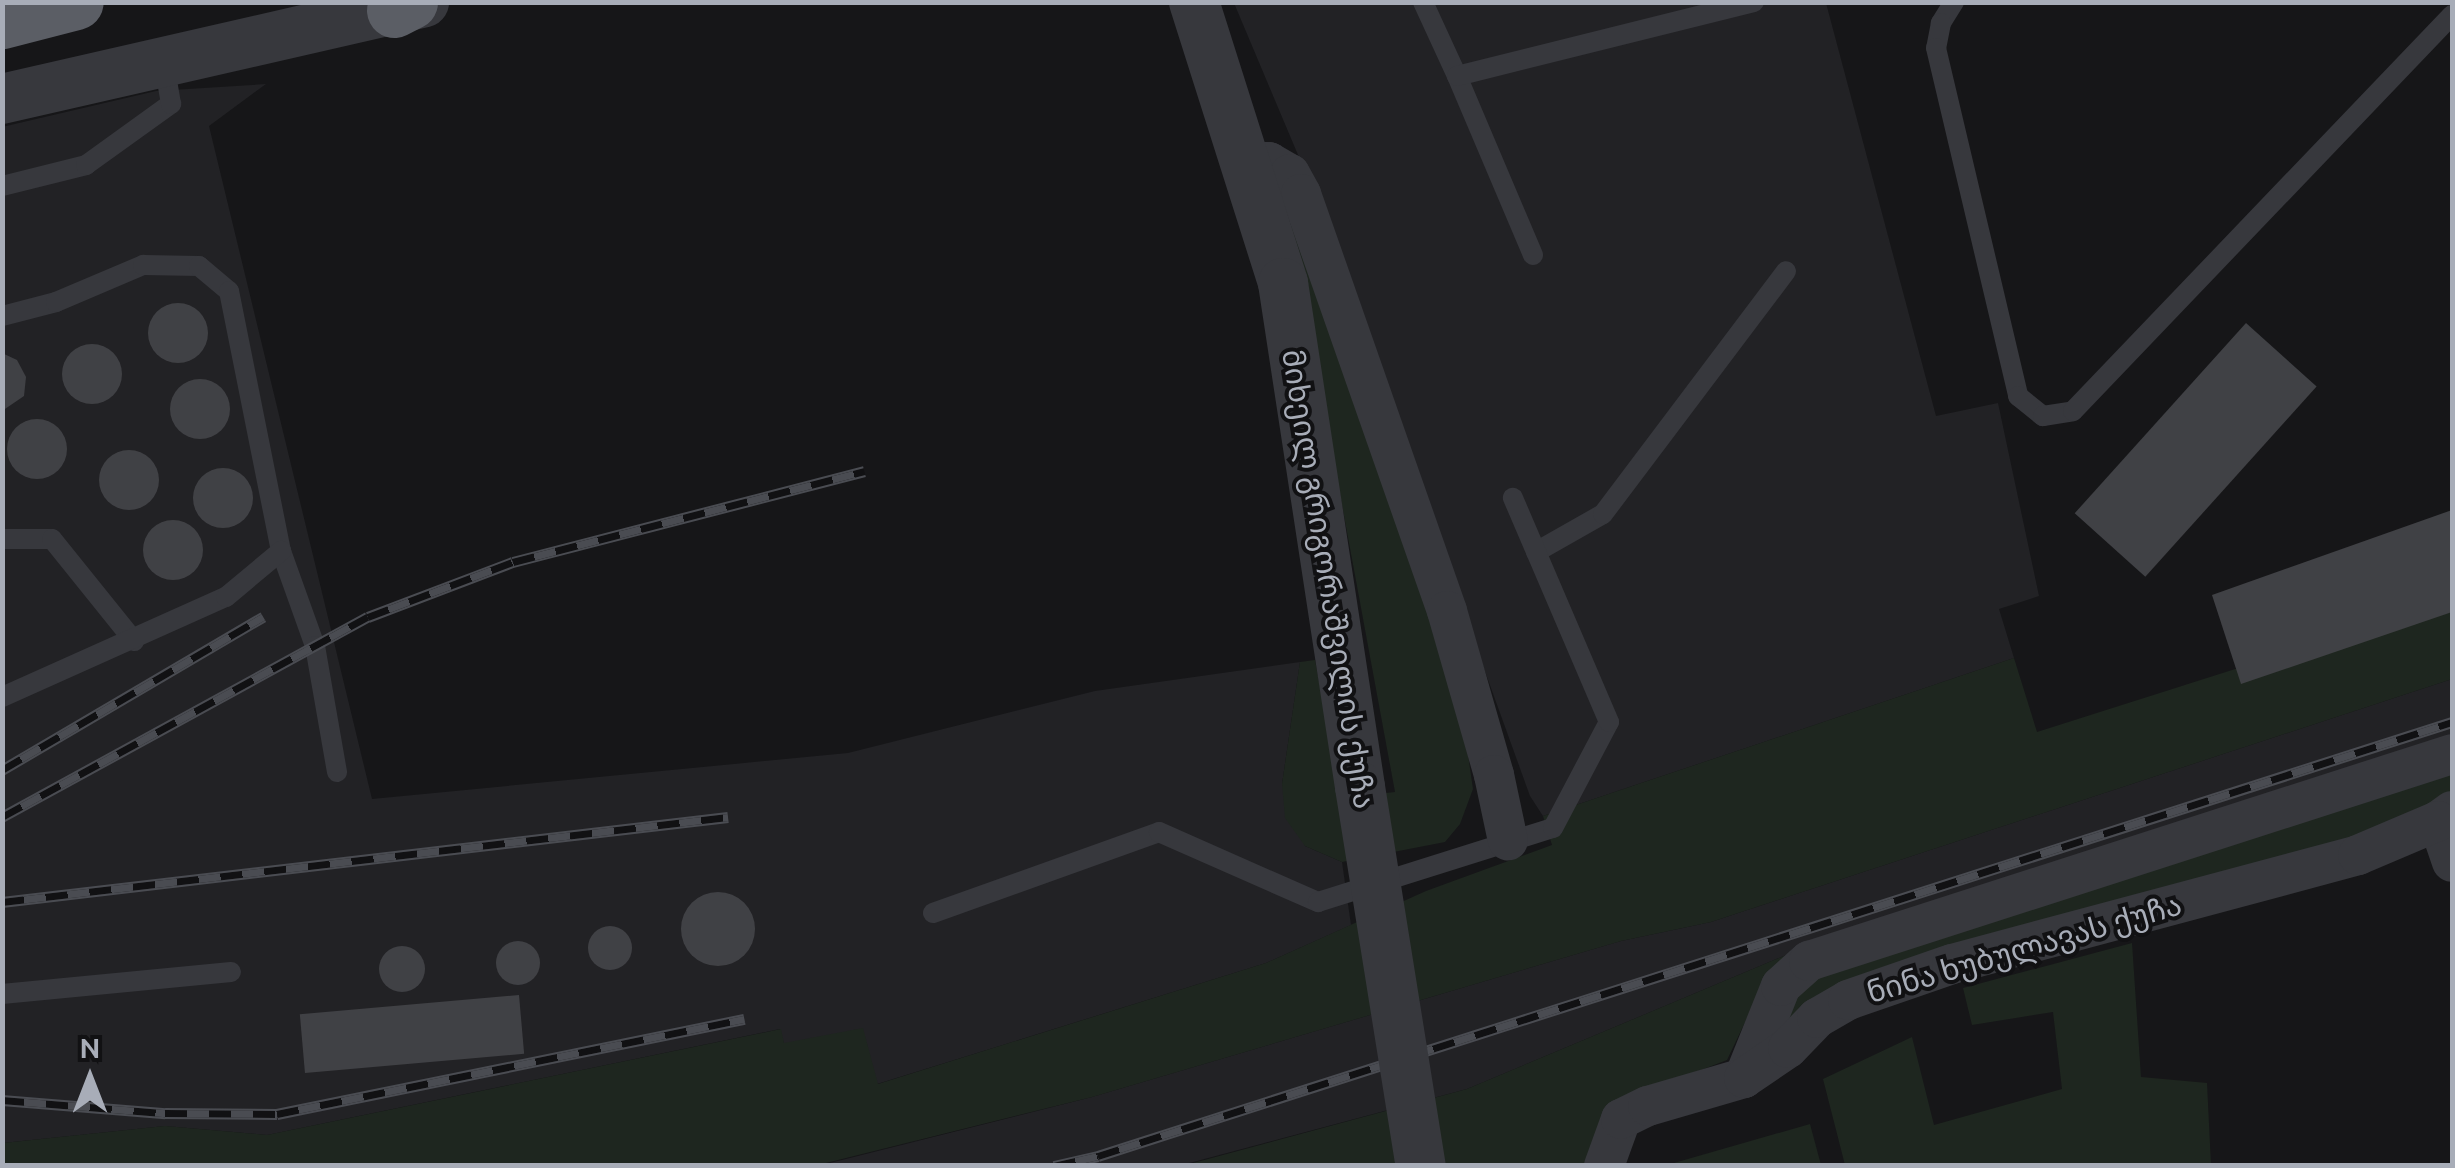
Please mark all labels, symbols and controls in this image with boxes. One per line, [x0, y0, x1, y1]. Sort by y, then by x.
street label: მიხეილ გრიგორაშვილის ქუჩა [1275, 347, 1383, 811]
street label: ნინა ხუბულავას ქუჩა [1862, 886, 2186, 1010]
north arrow [40, 1028, 140, 1128]
text: N [80, 1032, 100, 1063]

